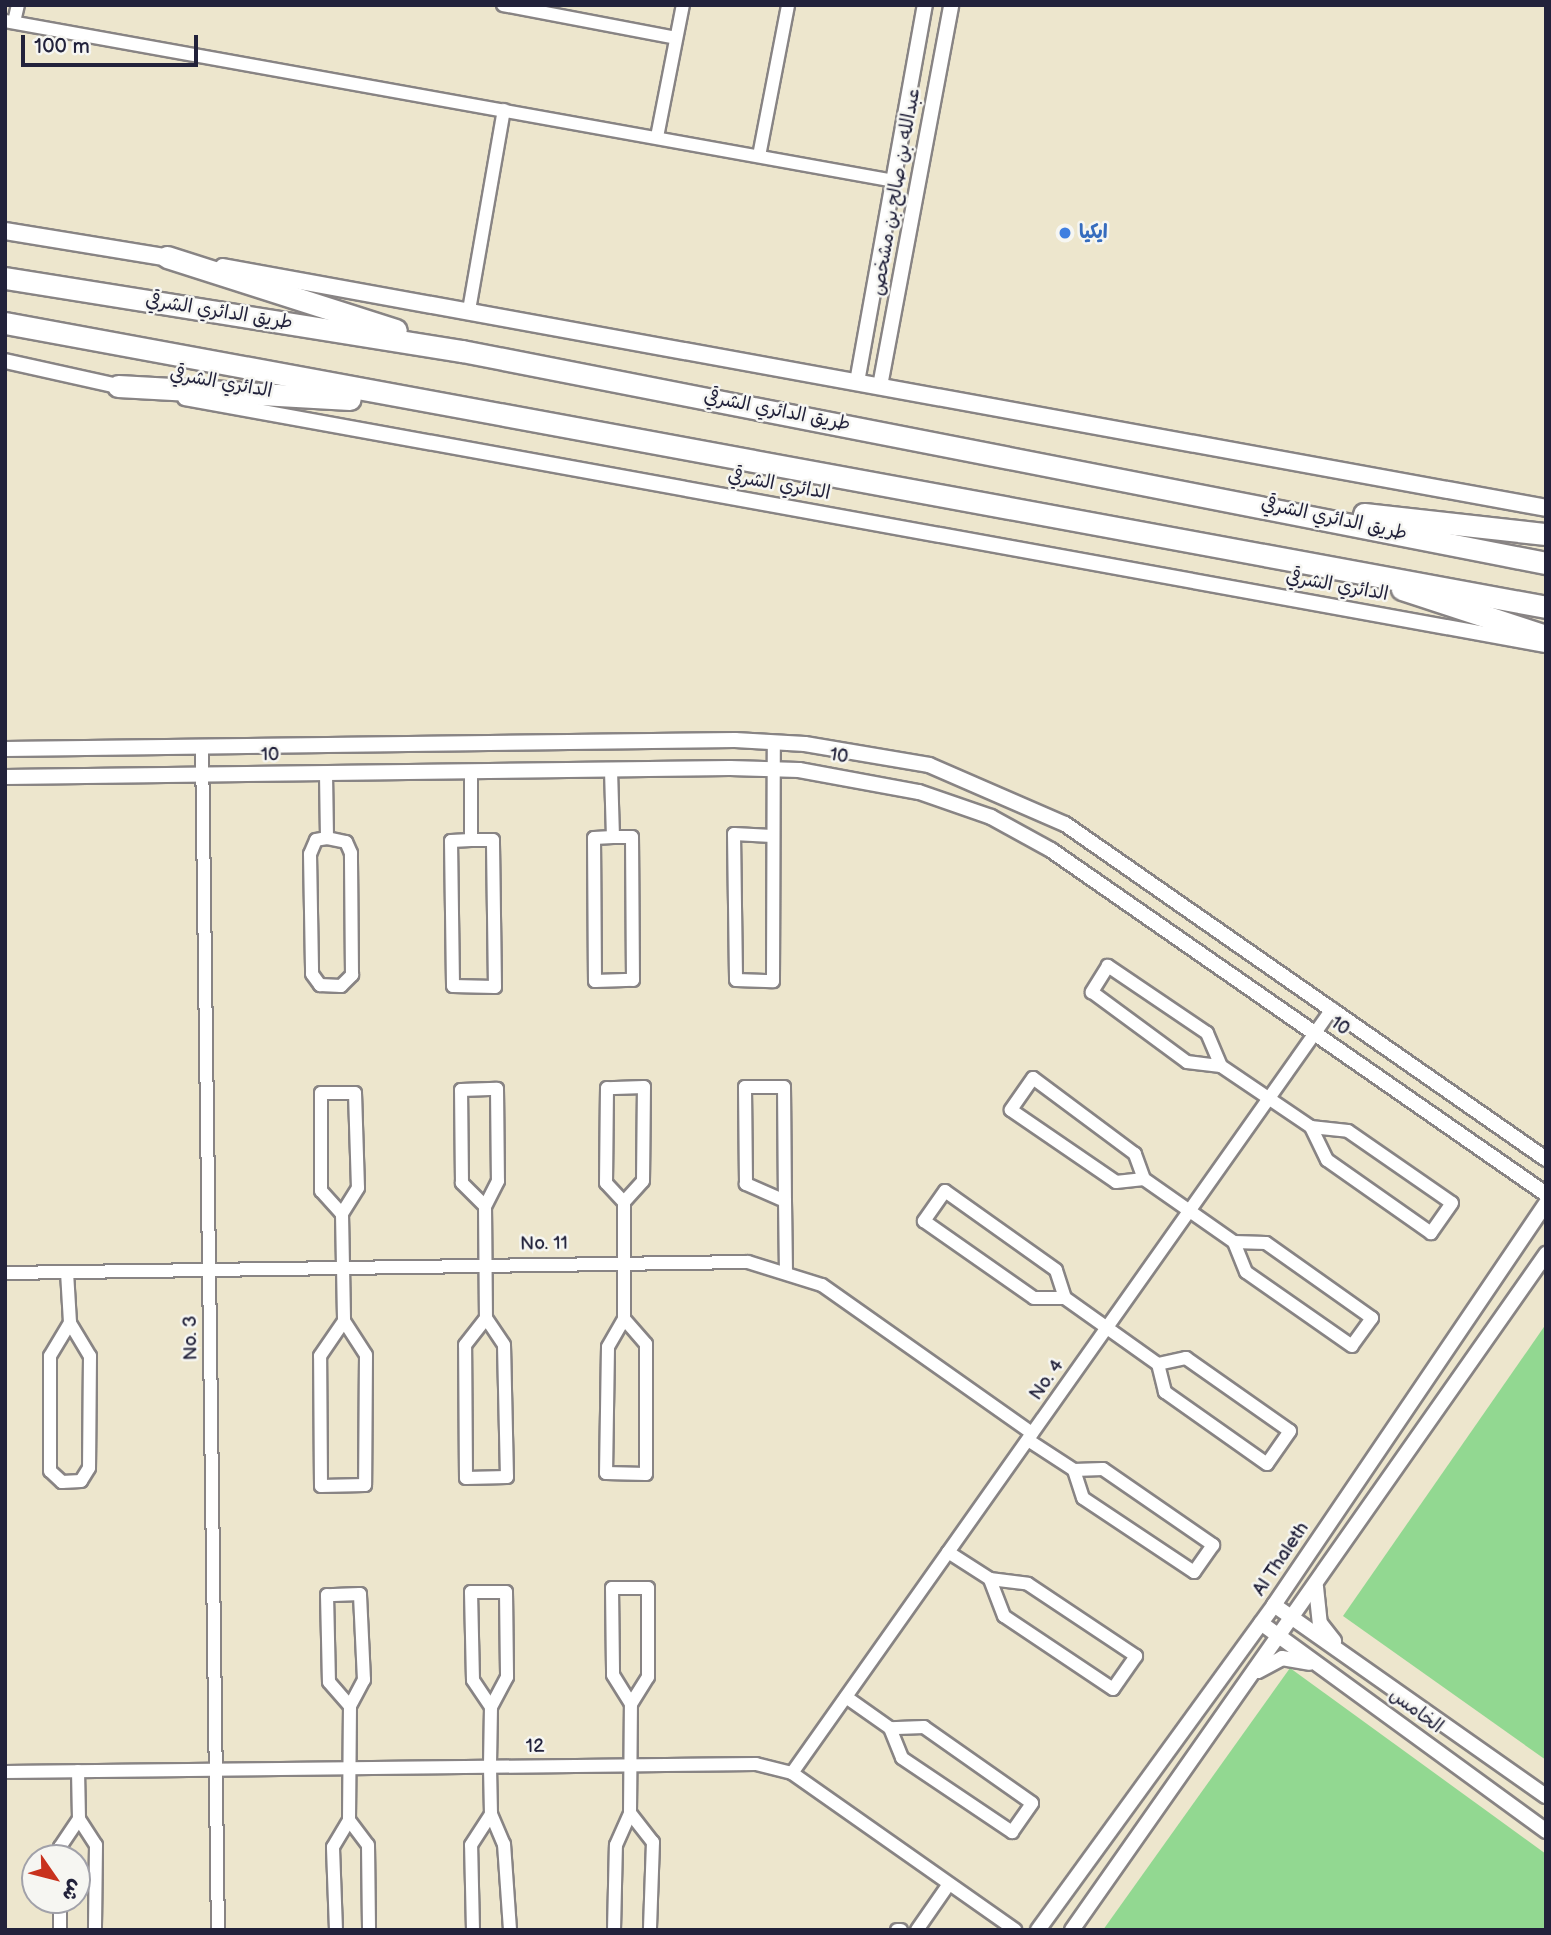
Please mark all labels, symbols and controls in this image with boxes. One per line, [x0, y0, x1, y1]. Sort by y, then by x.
scale bar [24, 21, 201, 65]
text: 100 m [34, 34, 90, 59]
street label: عبدالله بن صالح بن مشخص [867, 87, 925, 297]
place label: ايكيا [1079, 222, 1108, 244]
marker: ايكيا [1057, 225, 1073, 241]
street label: طريق الدائري الشرقي [144, 289, 294, 335]
street label: الدائري الشرقي [168, 363, 274, 403]
street label: طريق الدائري الشرقي [702, 386, 852, 436]
street label: الدائري الشرقي [726, 465, 832, 505]
street label: طريق الدائري الشرقي [1259, 492, 1409, 546]
street label: الدائري الشرقي [1284, 566, 1390, 606]
street label: 10 [261, 743, 279, 767]
street label: 10 [828, 743, 850, 769]
street label: 10 [1326, 1011, 1354, 1041]
street label: No. 11 [520, 1232, 568, 1256]
street label: No. 3 [179, 1315, 203, 1361]
street label: No. 4 [1025, 1355, 1069, 1405]
street label: Al Thaleth [1248, 1517, 1314, 1601]
street label: الخامس [1385, 1684, 1447, 1738]
street label: 12 [526, 1735, 544, 1759]
north arrow [21, 1844, 91, 1914]
text: ش [57, 1875, 87, 1905]

